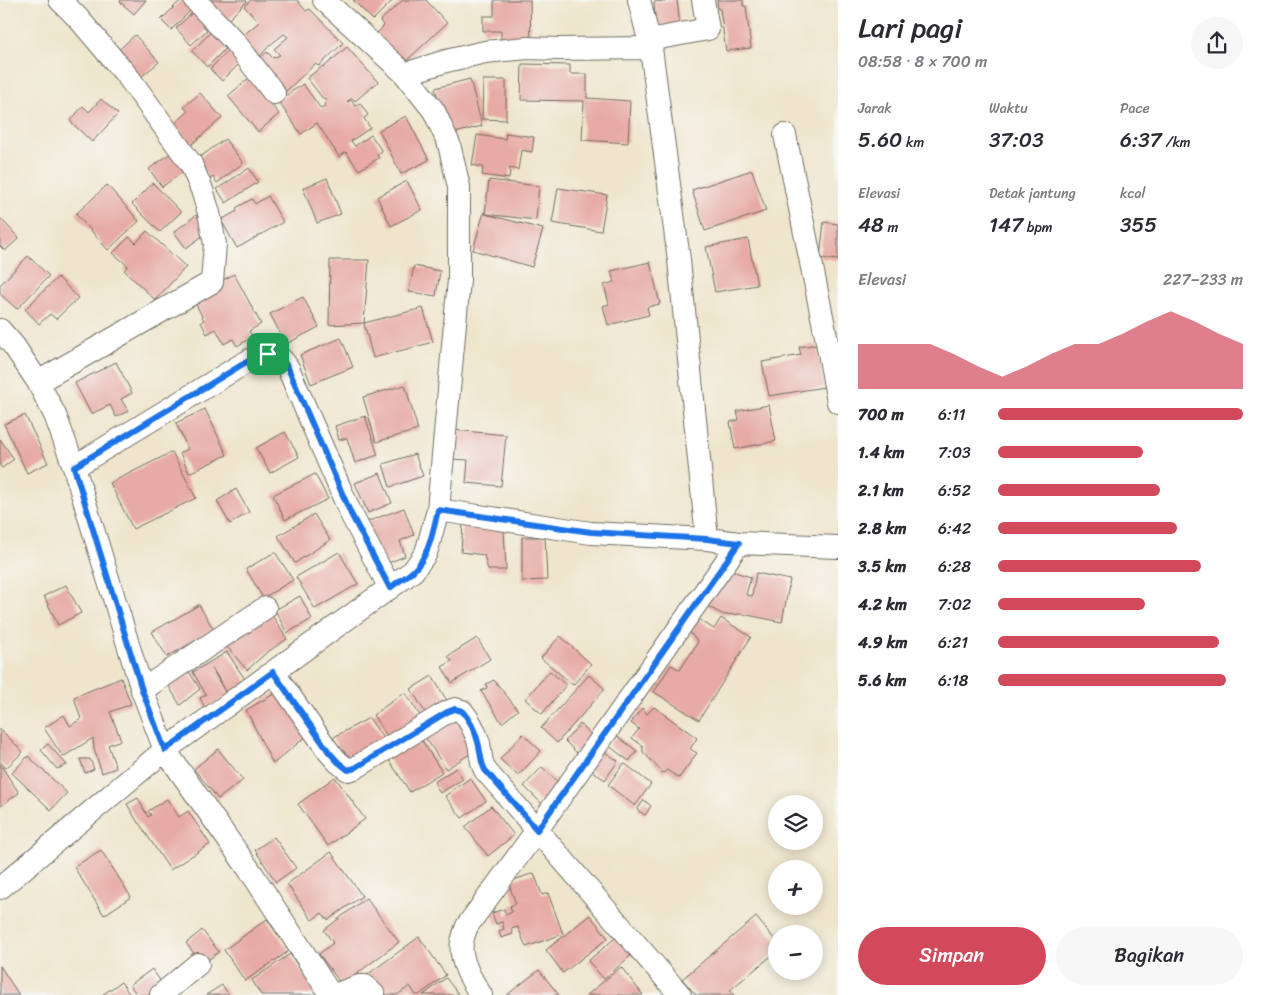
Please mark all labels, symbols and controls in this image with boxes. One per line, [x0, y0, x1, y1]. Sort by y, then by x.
text: Lari pagi [858, 3, 962, 52]
button: share [1191, 17, 1243, 69]
text: 08:58 · 8 × 700 m [858, 47, 987, 76]
text: Jarak [858, 96, 892, 121]
text: Waktu [989, 96, 1028, 121]
text: Pace [1120, 96, 1150, 121]
text: 5.60 [858, 121, 902, 159]
text: 37:03 [989, 121, 1044, 159]
text: 6:37 [1120, 121, 1162, 159]
text: km [902, 130, 924, 155]
text: /km [1162, 130, 1191, 155]
text: Elevasi [858, 181, 900, 206]
text: Detak jantung [989, 181, 1076, 206]
text: kcal [1120, 181, 1145, 206]
text: 48 [858, 206, 884, 244]
text: 147 [989, 206, 1023, 244]
text: 355 [1120, 206, 1157, 244]
text: m [884, 215, 898, 240]
text: bpm [1023, 215, 1053, 240]
text: Elevasi [858, 265, 906, 294]
text: 227–233 m [1163, 265, 1243, 294]
pin [247, 333, 289, 375]
icon: arrive [254, 340, 282, 368]
text: 700 m [858, 400, 904, 429]
text: 6:11 [938, 400, 966, 429]
text: 1.4 km [858, 438, 905, 467]
text: 7:03 [938, 438, 971, 467]
text: 2.1 km [858, 476, 904, 505]
text: 6:52 [938, 476, 971, 505]
text: 2.8 km [858, 514, 907, 543]
text: 6:42 [938, 514, 971, 543]
text: 3.5 km [858, 552, 906, 581]
text: 6:28 [938, 552, 971, 581]
text: 4.2 km [858, 590, 907, 619]
text: 7:02 [938, 590, 971, 619]
text: 4.9 km [858, 628, 908, 657]
text: 6:21 [938, 628, 968, 657]
text: 5.6 km [858, 666, 907, 695]
text: 6:18 [938, 666, 968, 695]
map controls [768, 795, 823, 980]
button: layers [768, 795, 823, 850]
button: + [768, 860, 823, 915]
button: − [768, 925, 823, 980]
button: Simpan [858, 927, 1046, 985]
button: Bagikan [1056, 927, 1243, 985]

